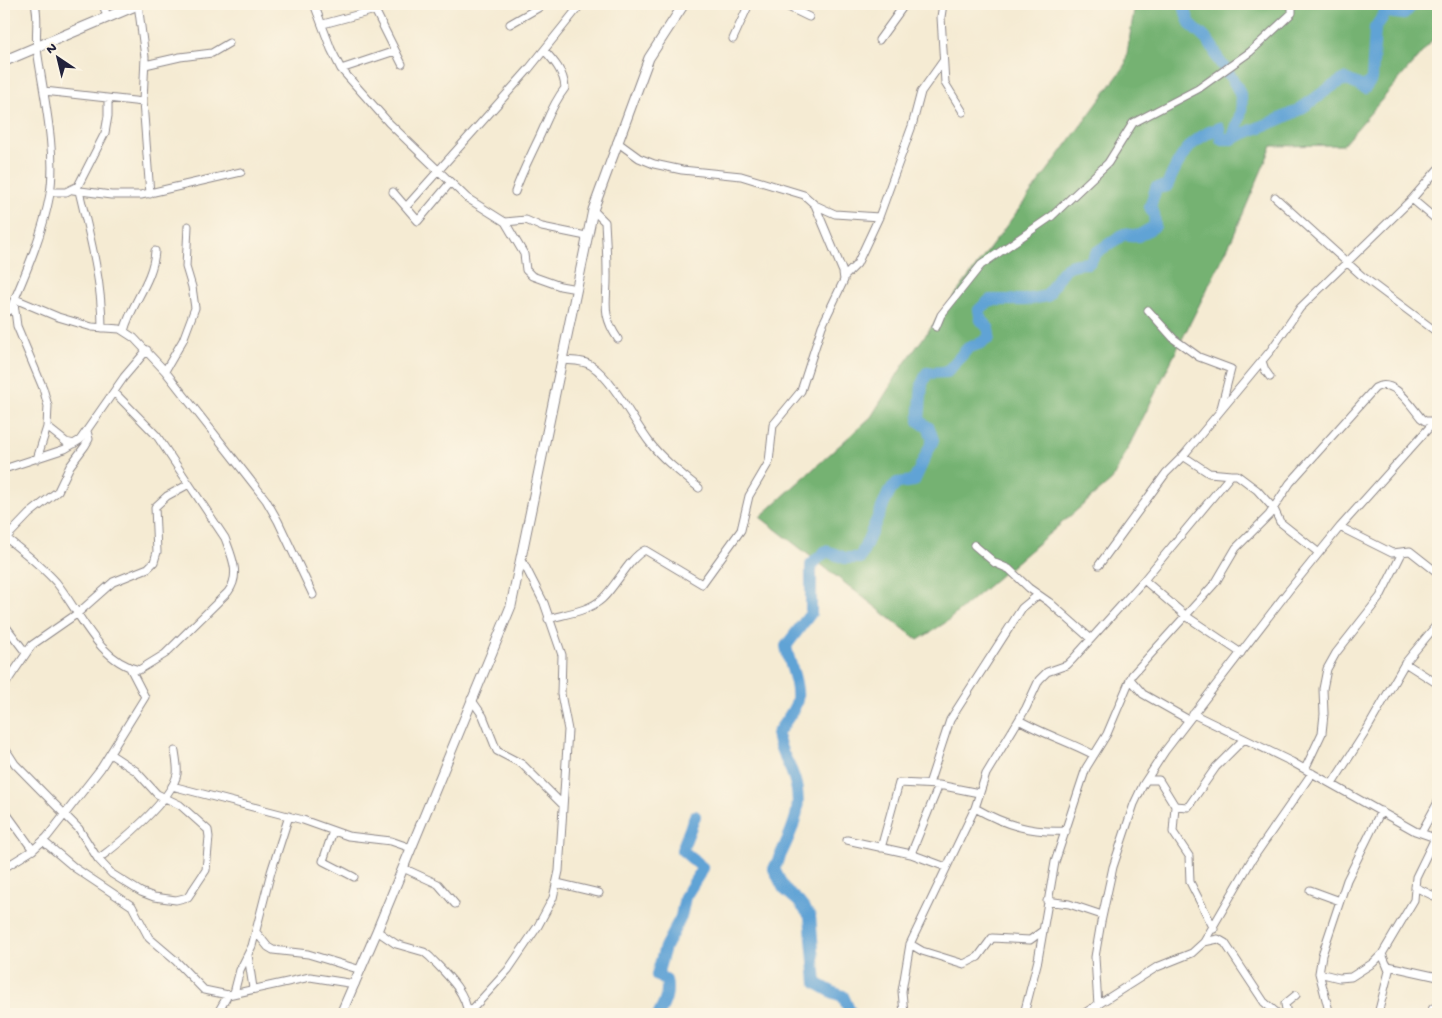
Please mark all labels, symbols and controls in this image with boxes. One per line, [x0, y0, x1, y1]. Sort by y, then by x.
north arrow [32, 32, 82, 82]
text: N [43, 40, 61, 59]

